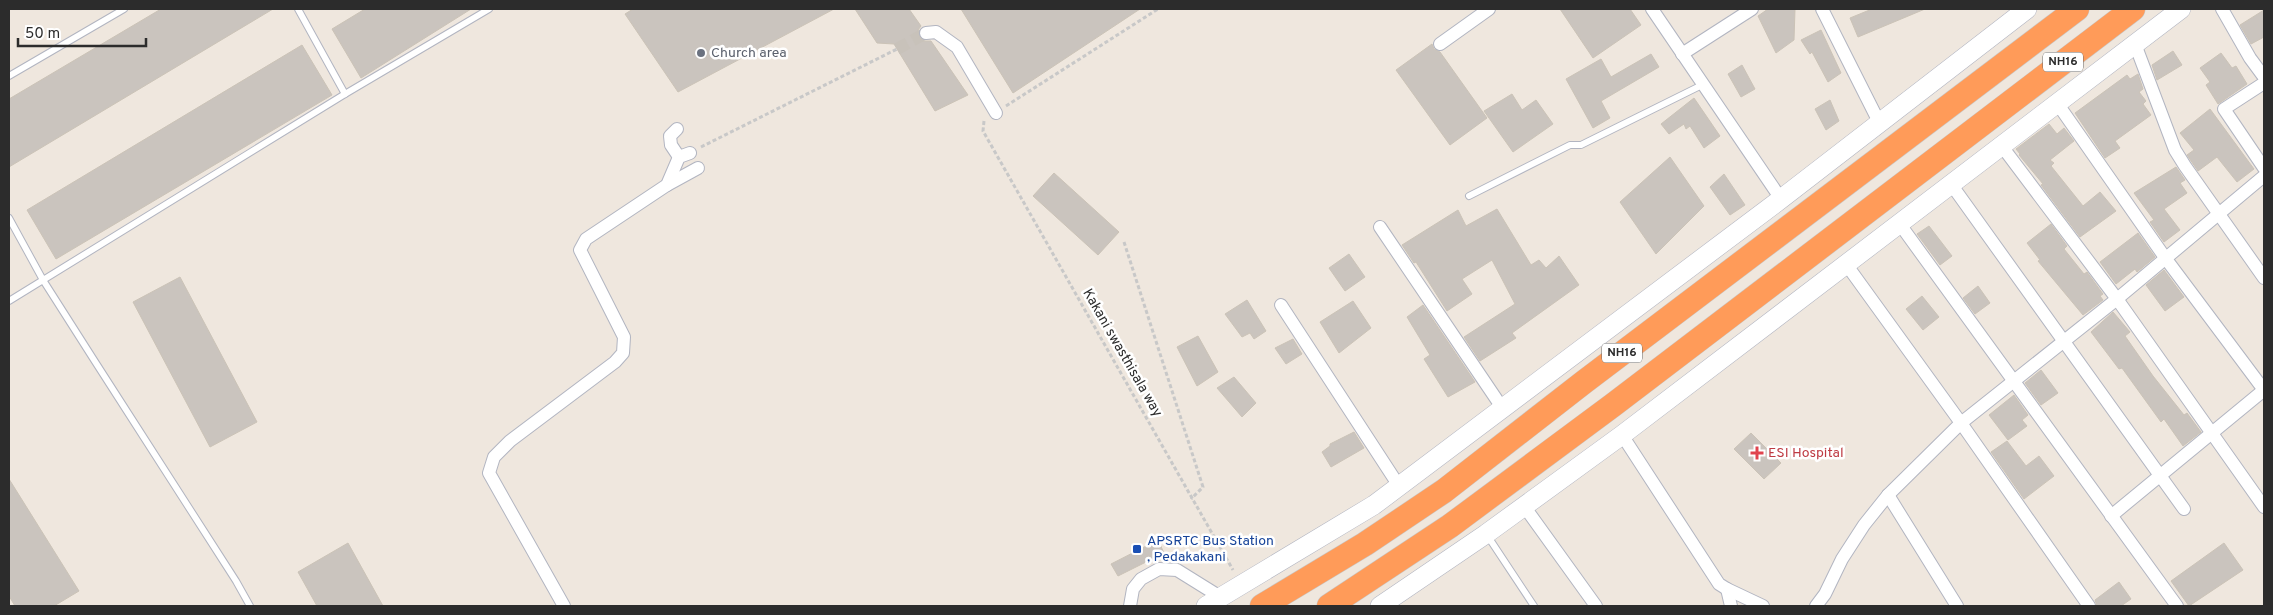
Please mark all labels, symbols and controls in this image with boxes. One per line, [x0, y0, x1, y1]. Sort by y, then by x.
scale bar [18, 15, 145, 47]
text: 50 m [25, 25, 60, 44]
place label: Church area [711, 45, 787, 62]
marker: Church area [695, 47, 707, 59]
road number: NH16 [2043, 52, 2083, 72]
street label: Kakani swasthisala way [1078, 286, 1166, 420]
road number: NH16 [1602, 343, 1642, 362]
place label: ESI Hospital [1768, 445, 1844, 462]
marker: ESI Hospital [1750, 446, 1764, 460]
place label: APSRTC Bus Station , Pedakakani [1147, 533, 1274, 566]
marker: APSRTC Bus Station , Pedakakani [1131, 543, 1143, 555]

